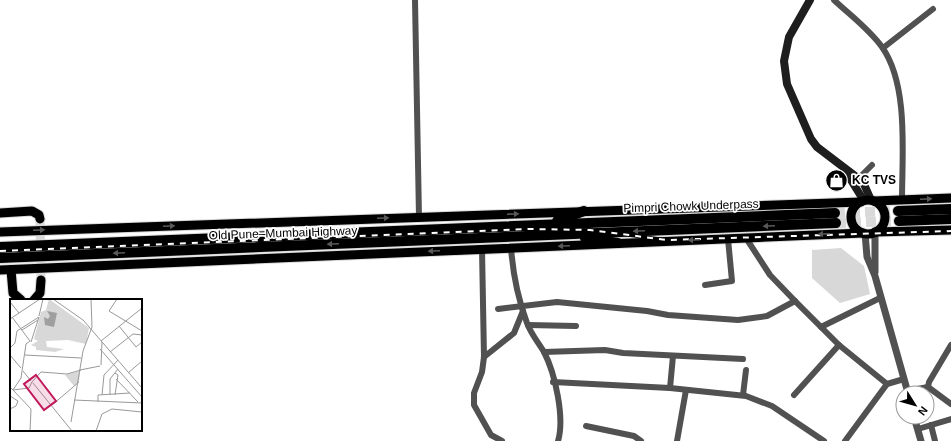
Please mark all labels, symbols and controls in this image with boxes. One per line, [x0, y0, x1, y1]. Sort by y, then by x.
shop icon: KC TVS [823, 167, 849, 193]
place label: KC TVS [852, 173, 896, 187]
one-way arrow [920, 196, 933, 202]
street label: Pimpri Chowk Underpass [623, 197, 759, 215]
one-way arrow [507, 211, 520, 217]
one-way arrow [377, 215, 390, 221]
one-way arrow [163, 223, 176, 229]
street label: Old Pune–Mumbai Highway [208, 223, 358, 243]
one-way arrow [762, 223, 775, 229]
one-way arrow [33, 227, 45, 234]
one-way arrow [632, 228, 645, 234]
one-way arrow [818, 231, 830, 238]
one-way arrow [687, 237, 700, 243]
one-way arrow [327, 241, 339, 248]
one-way arrow [558, 242, 570, 249]
one-way arrow [428, 248, 440, 255]
one-way arrow [112, 250, 125, 256]
inset map [10, 299, 142, 431]
north arrow [895, 385, 935, 425]
text: N [916, 404, 930, 418]

